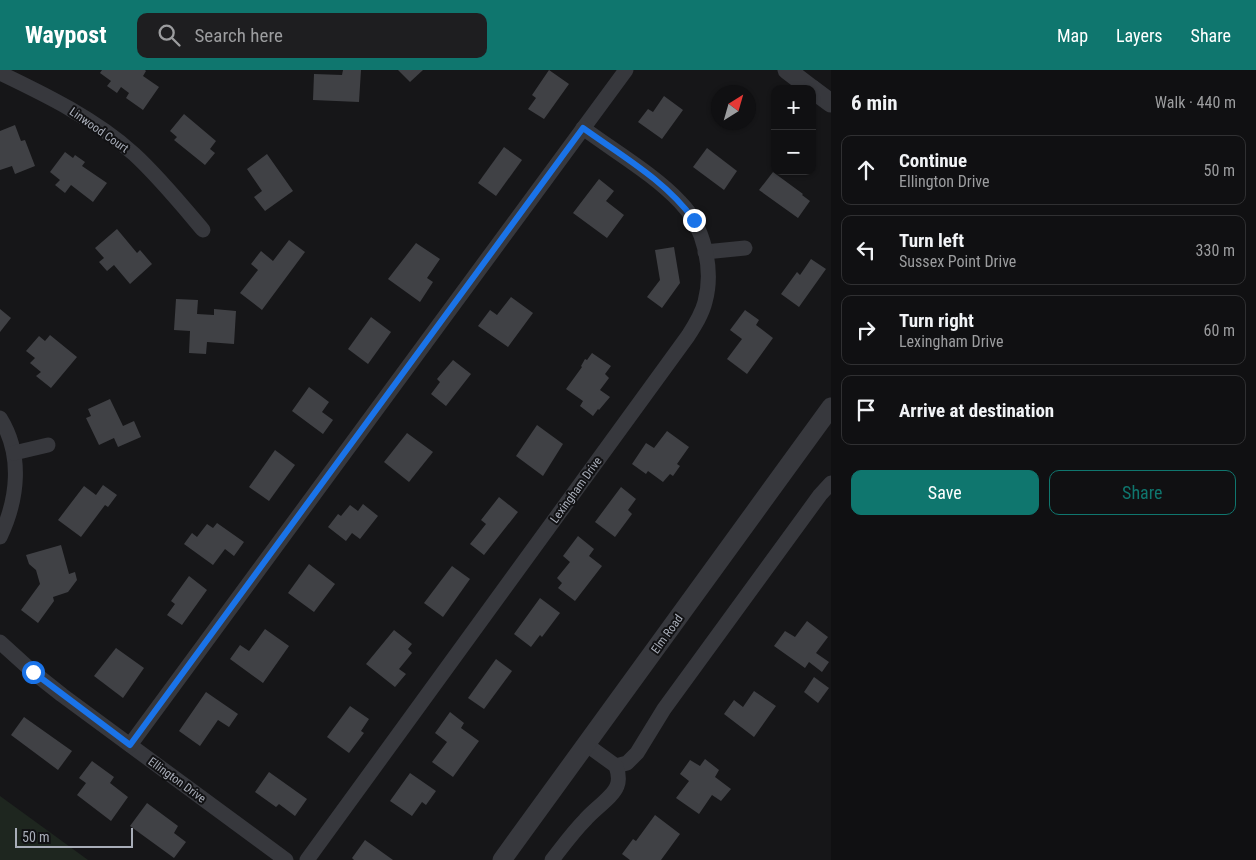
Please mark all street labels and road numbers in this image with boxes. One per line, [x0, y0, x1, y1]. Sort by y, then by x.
street label: Linwood Court [67, 104, 132, 156]
street label: Lexingham Drive [547, 454, 605, 526]
street label: Elm Road [648, 612, 686, 656]
street label: Ellington Drive [145, 754, 209, 806]

